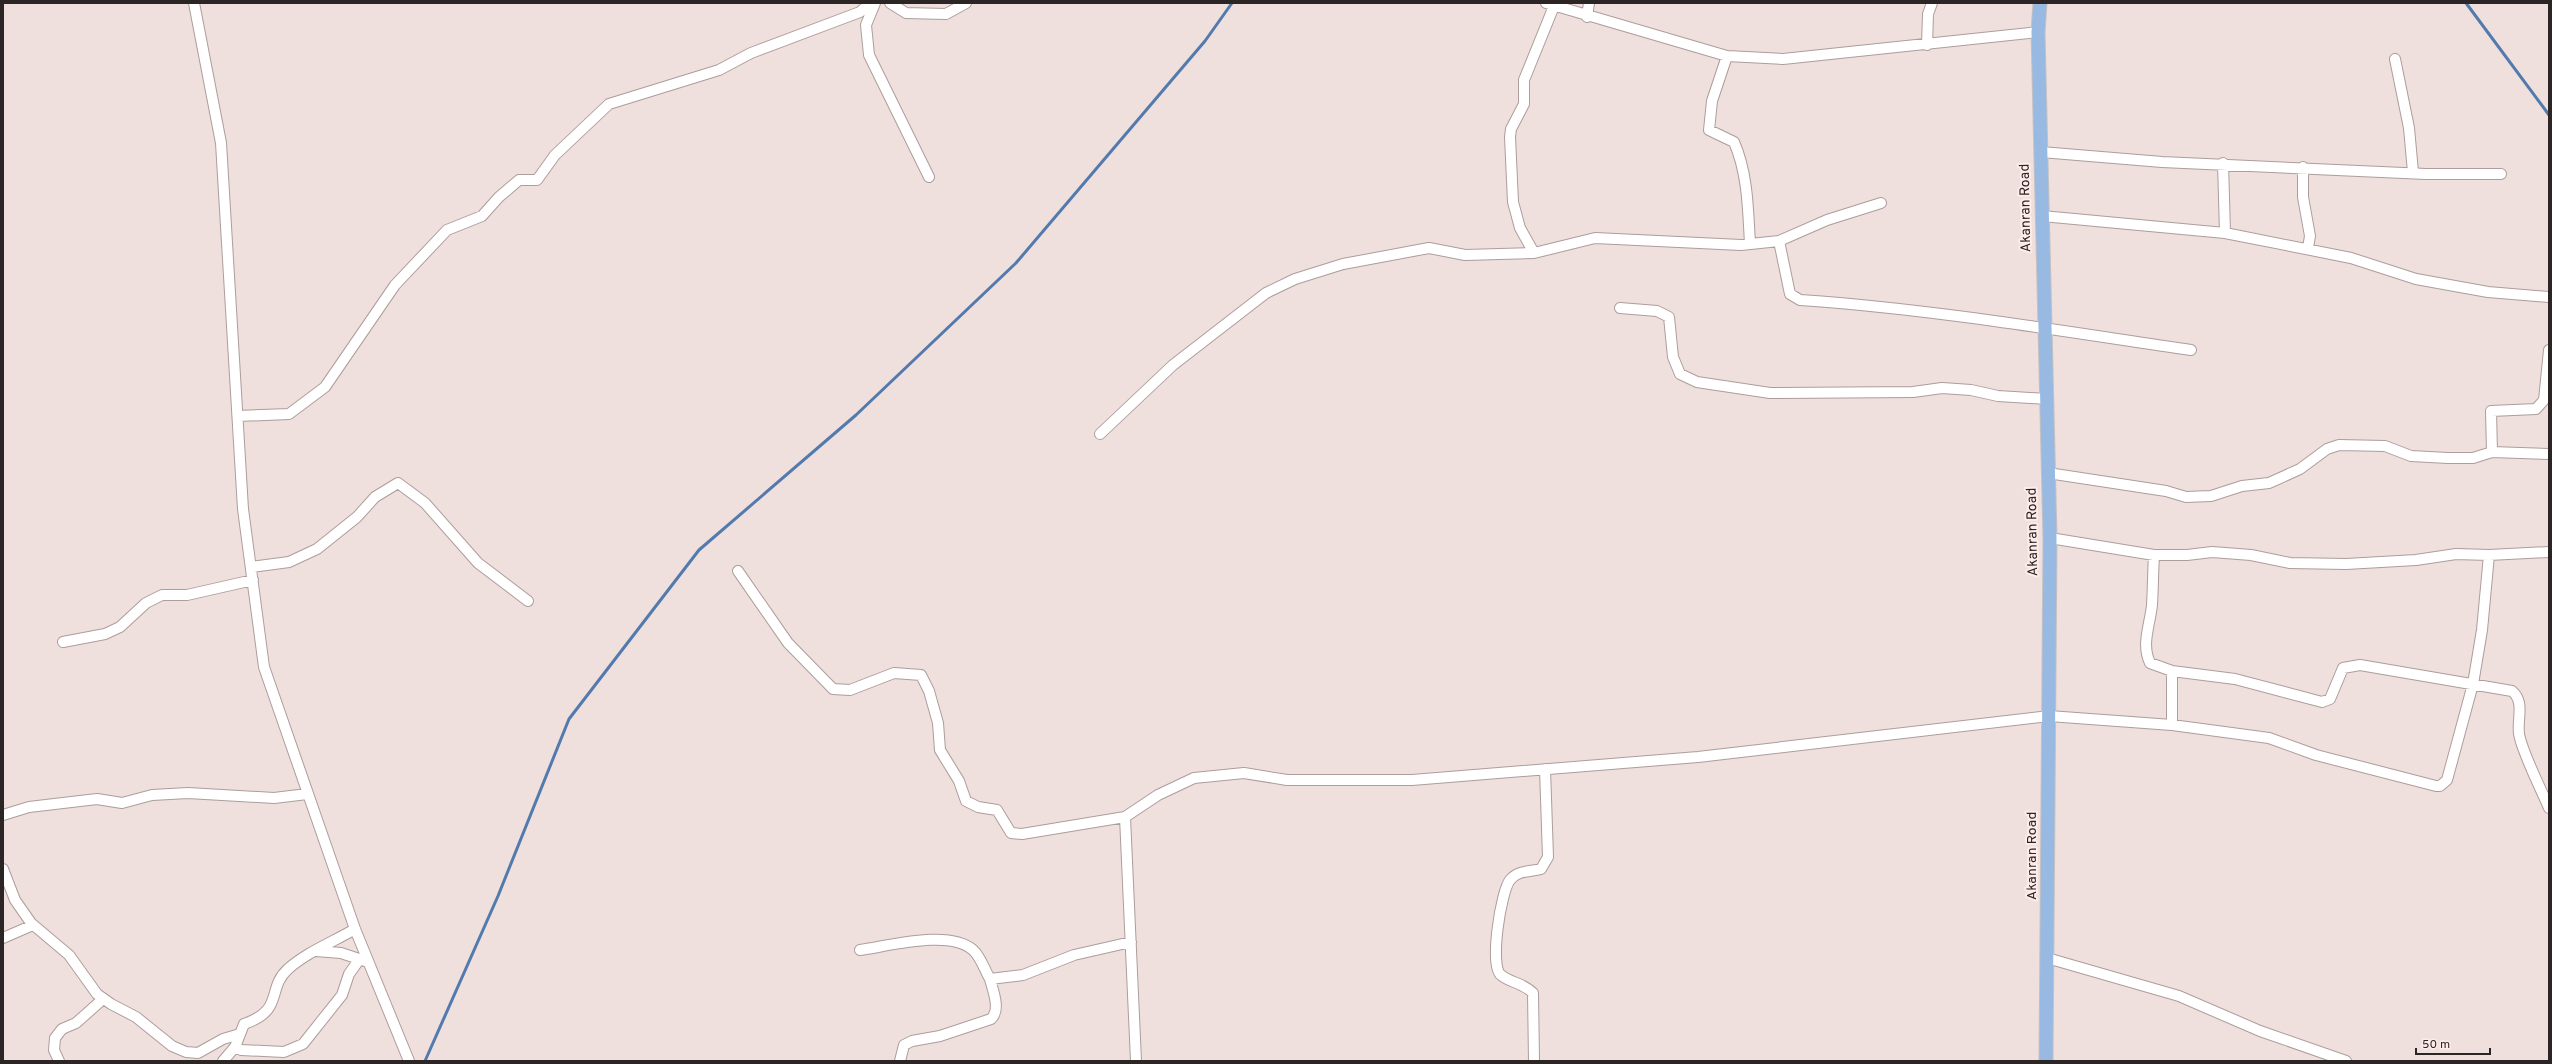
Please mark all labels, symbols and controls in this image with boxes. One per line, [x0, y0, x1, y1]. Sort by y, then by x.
street label: Akanran Road [2017, 164, 2035, 252]
street label: Akanran Road [2024, 488, 2042, 576]
street label: Akanran Road [2024, 812, 2041, 900]
scale bar [2416, 1030, 2490, 1056]
text: 50 m [2422, 1037, 2450, 1053]

